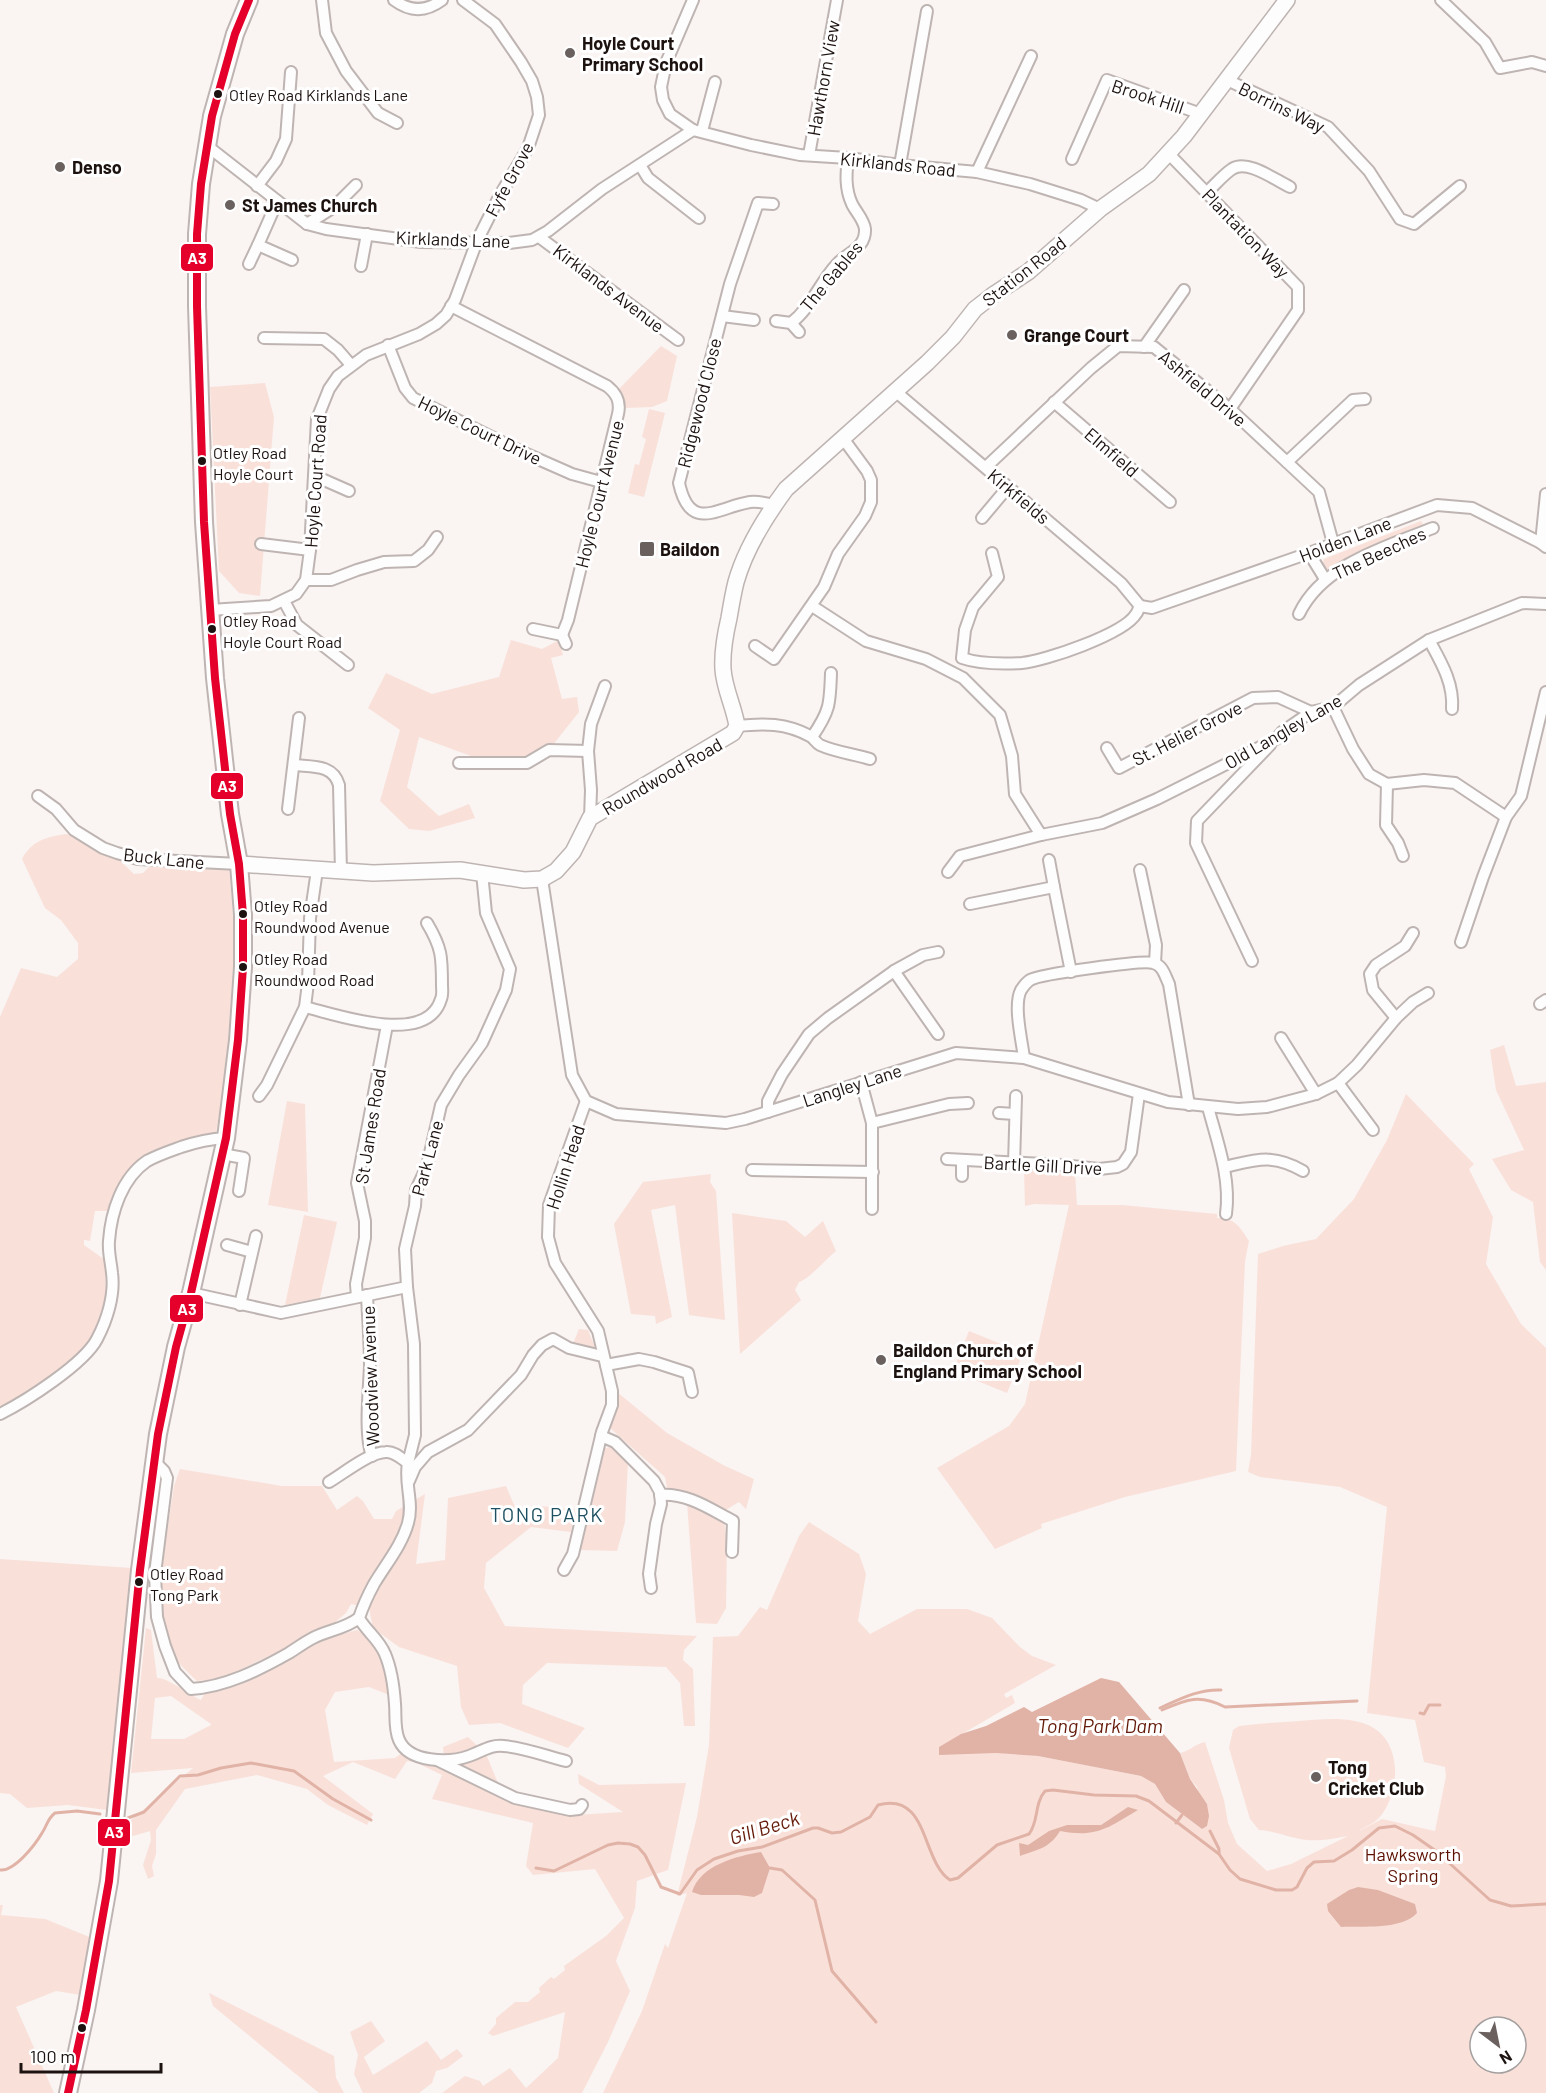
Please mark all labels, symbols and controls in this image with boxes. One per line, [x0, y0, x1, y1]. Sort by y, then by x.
street label: Hawthorn View [802, 18, 844, 138]
place label: Hoyle Court Primary School [582, 32, 703, 75]
marker: Hoyle Court Primary School [563, 46, 577, 60]
street label: Brook Hill [1109, 74, 1187, 118]
street label: Borrins Way [1235, 77, 1329, 137]
place label: Otley Road Kirklands Lane [229, 85, 408, 104]
marker: Otley Road Kirklands Lane [212, 88, 224, 100]
street label: Fyfe Grove [480, 138, 538, 220]
street label: Kirklands Road [839, 147, 957, 181]
place label: Denso [72, 156, 122, 178]
marker: Denso [53, 160, 67, 174]
street label: Plantation Way [1198, 184, 1294, 282]
place label: St James Church [242, 194, 377, 216]
marker: St James Church [223, 198, 237, 212]
street label: Kirklands Lane [395, 226, 511, 252]
street label: Station Road [978, 231, 1070, 311]
street label: The Gables [795, 236, 867, 316]
street label: Kirklands Avenue [549, 239, 669, 337]
line badge: A3 [180, 243, 214, 272]
text: A3 [187, 248, 207, 267]
place label: Grange Court [1024, 324, 1129, 346]
marker: Grange Court [1005, 328, 1019, 342]
street label: Ridgewood Close [672, 336, 726, 470]
street label: Ashfield Drive [1155, 345, 1251, 431]
street label: Hoyle Court Drive [415, 391, 545, 469]
street label: Hoyle Court Road [299, 413, 331, 549]
street label: Hoyle Court Avenue [570, 418, 628, 570]
street label: Elmfield [1080, 423, 1144, 481]
place label: Otley Road Hoyle Court [213, 443, 294, 483]
marker: Otley Road Hoyle Court [196, 455, 208, 467]
street label: Kirkfields [983, 464, 1055, 528]
street label: Holden Lane [1296, 511, 1394, 567]
street label: The Beeches [1329, 522, 1429, 584]
place label: Baildon [660, 538, 720, 560]
marker: Baildon [638, 540, 656, 558]
place label: Otley Road Hoyle Court Road [223, 611, 342, 651]
marker: Otley Road Hoyle Court Road [206, 623, 218, 635]
street label: Old Langley Lane [1221, 689, 1345, 773]
street label: St. Helier Grove [1128, 696, 1246, 770]
street label: Roundwood Road [598, 733, 726, 819]
line badge: A3 [210, 772, 244, 800]
text: A3 [217, 776, 237, 795]
street label: Buck Lane [122, 843, 206, 873]
place label: Otley Road Roundwood Avenue [254, 896, 390, 936]
marker: Otley Road Roundwood Avenue [237, 908, 249, 920]
place label: Otley Road Roundwood Road [254, 949, 374, 989]
marker: Otley Road Roundwood Road [237, 961, 249, 973]
street label: Langley Lane [800, 1059, 904, 1111]
street label: St James Road [350, 1067, 390, 1185]
street label: Park Lane [406, 1118, 448, 1198]
street label: Hollin Head [541, 1122, 589, 1212]
street label: Bartle Gill Drive [983, 1151, 1103, 1179]
line badge: A3 [169, 1294, 204, 1323]
text: A3 [177, 1299, 197, 1318]
street label: Woodview Avenue [357, 1305, 383, 1447]
place label: Baildon Church of England Primary School [893, 1339, 1082, 1382]
marker: Baildon Church of England Primary School [874, 1353, 888, 1367]
district label: TONG PARK [490, 1502, 604, 1526]
place label: Otley Road Tong Park [150, 1564, 224, 1604]
marker: Otley Road Tong Park [133, 1576, 145, 1588]
water label: Tong Park Dam [1037, 1713, 1163, 1737]
place label: Tong Cricket Club [1328, 1756, 1424, 1799]
marker: Tong Cricket Club [1309, 1770, 1323, 1784]
water label: Gill Beck [726, 1805, 802, 1849]
line badge: A3 [97, 1818, 131, 1847]
text: A3 [104, 1822, 124, 1841]
park label: Hawksworth Spring [1365, 1843, 1461, 1886]
north arrow [1468, 2015, 1528, 2075]
unlabelled marker [76, 2022, 88, 2034]
scale bar [21, 2036, 160, 2074]
text: 100 m [30, 2045, 75, 2067]
text: N [1497, 2047, 1516, 2069]

